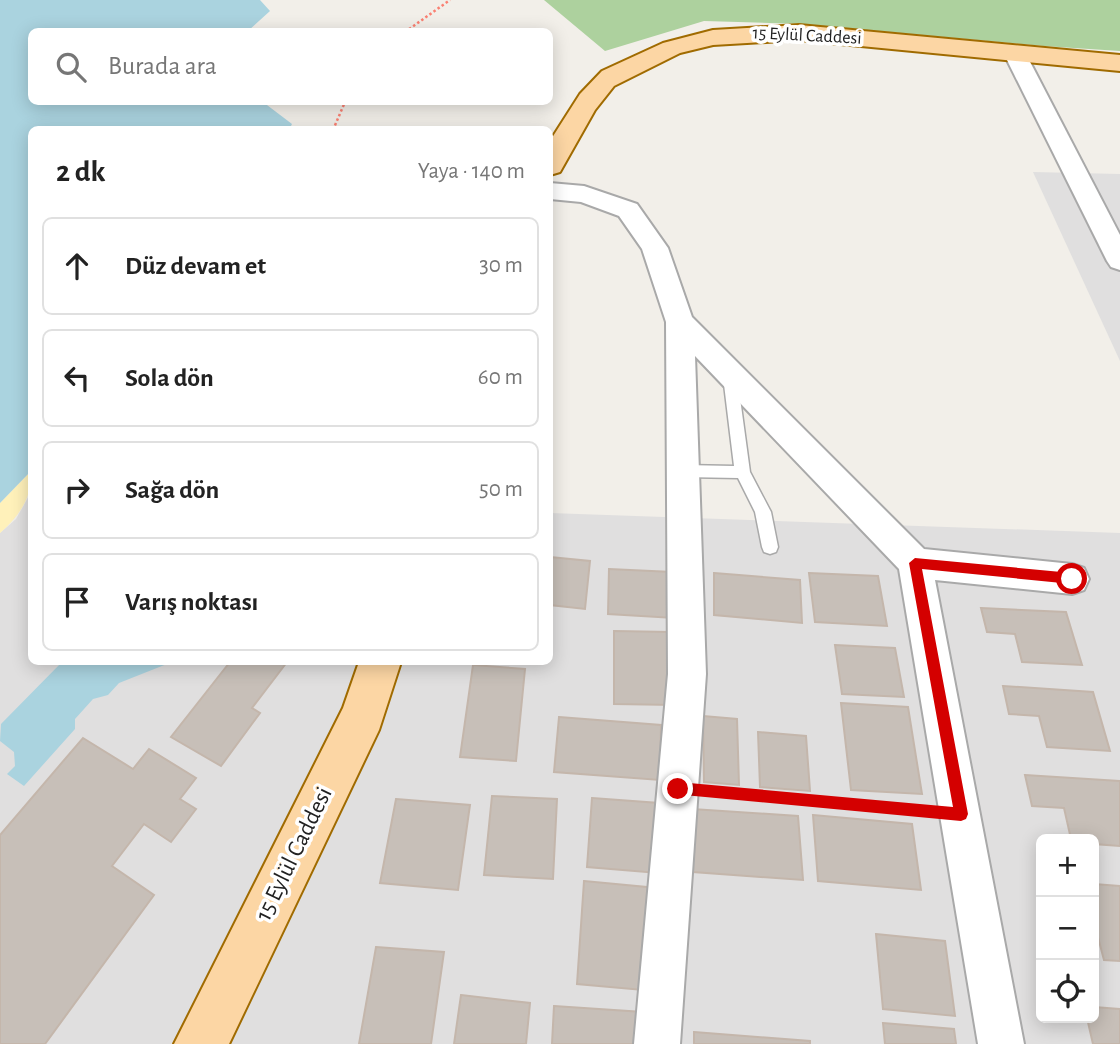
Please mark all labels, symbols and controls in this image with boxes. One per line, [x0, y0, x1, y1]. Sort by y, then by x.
street label: 15 Eylül Caddesi [752, 24, 862, 48]
search box [28, 28, 553, 105]
icon: search [52, 48, 90, 86]
text: Burada ara [108, 53, 217, 79]
text: 2 dk [56, 157, 105, 187]
text: Yaya · 140 m [418, 160, 525, 183]
icon: ahead [58, 247, 96, 285]
text: Düz devam et [125, 253, 266, 279]
text: 30 m [479, 254, 523, 277]
icon: left [58, 359, 96, 397]
text: Sola dön [125, 365, 214, 391]
text: 60 m [478, 366, 523, 389]
icon: right [58, 471, 96, 509]
text: Sağa dön [125, 477, 219, 503]
text: 50 m [479, 478, 523, 501]
route start [1056, 563, 1087, 594]
icon: arrive [58, 583, 96, 621]
text: Varış noktası [125, 589, 258, 615]
route end [662, 773, 693, 804]
street label: 15 Eylül Caddesi [251, 783, 337, 925]
map controls [1036, 834, 1099, 1023]
button: + [1036, 834, 1099, 897]
button: − [1036, 897, 1099, 960]
button: locate [1036, 960, 1099, 1023]

